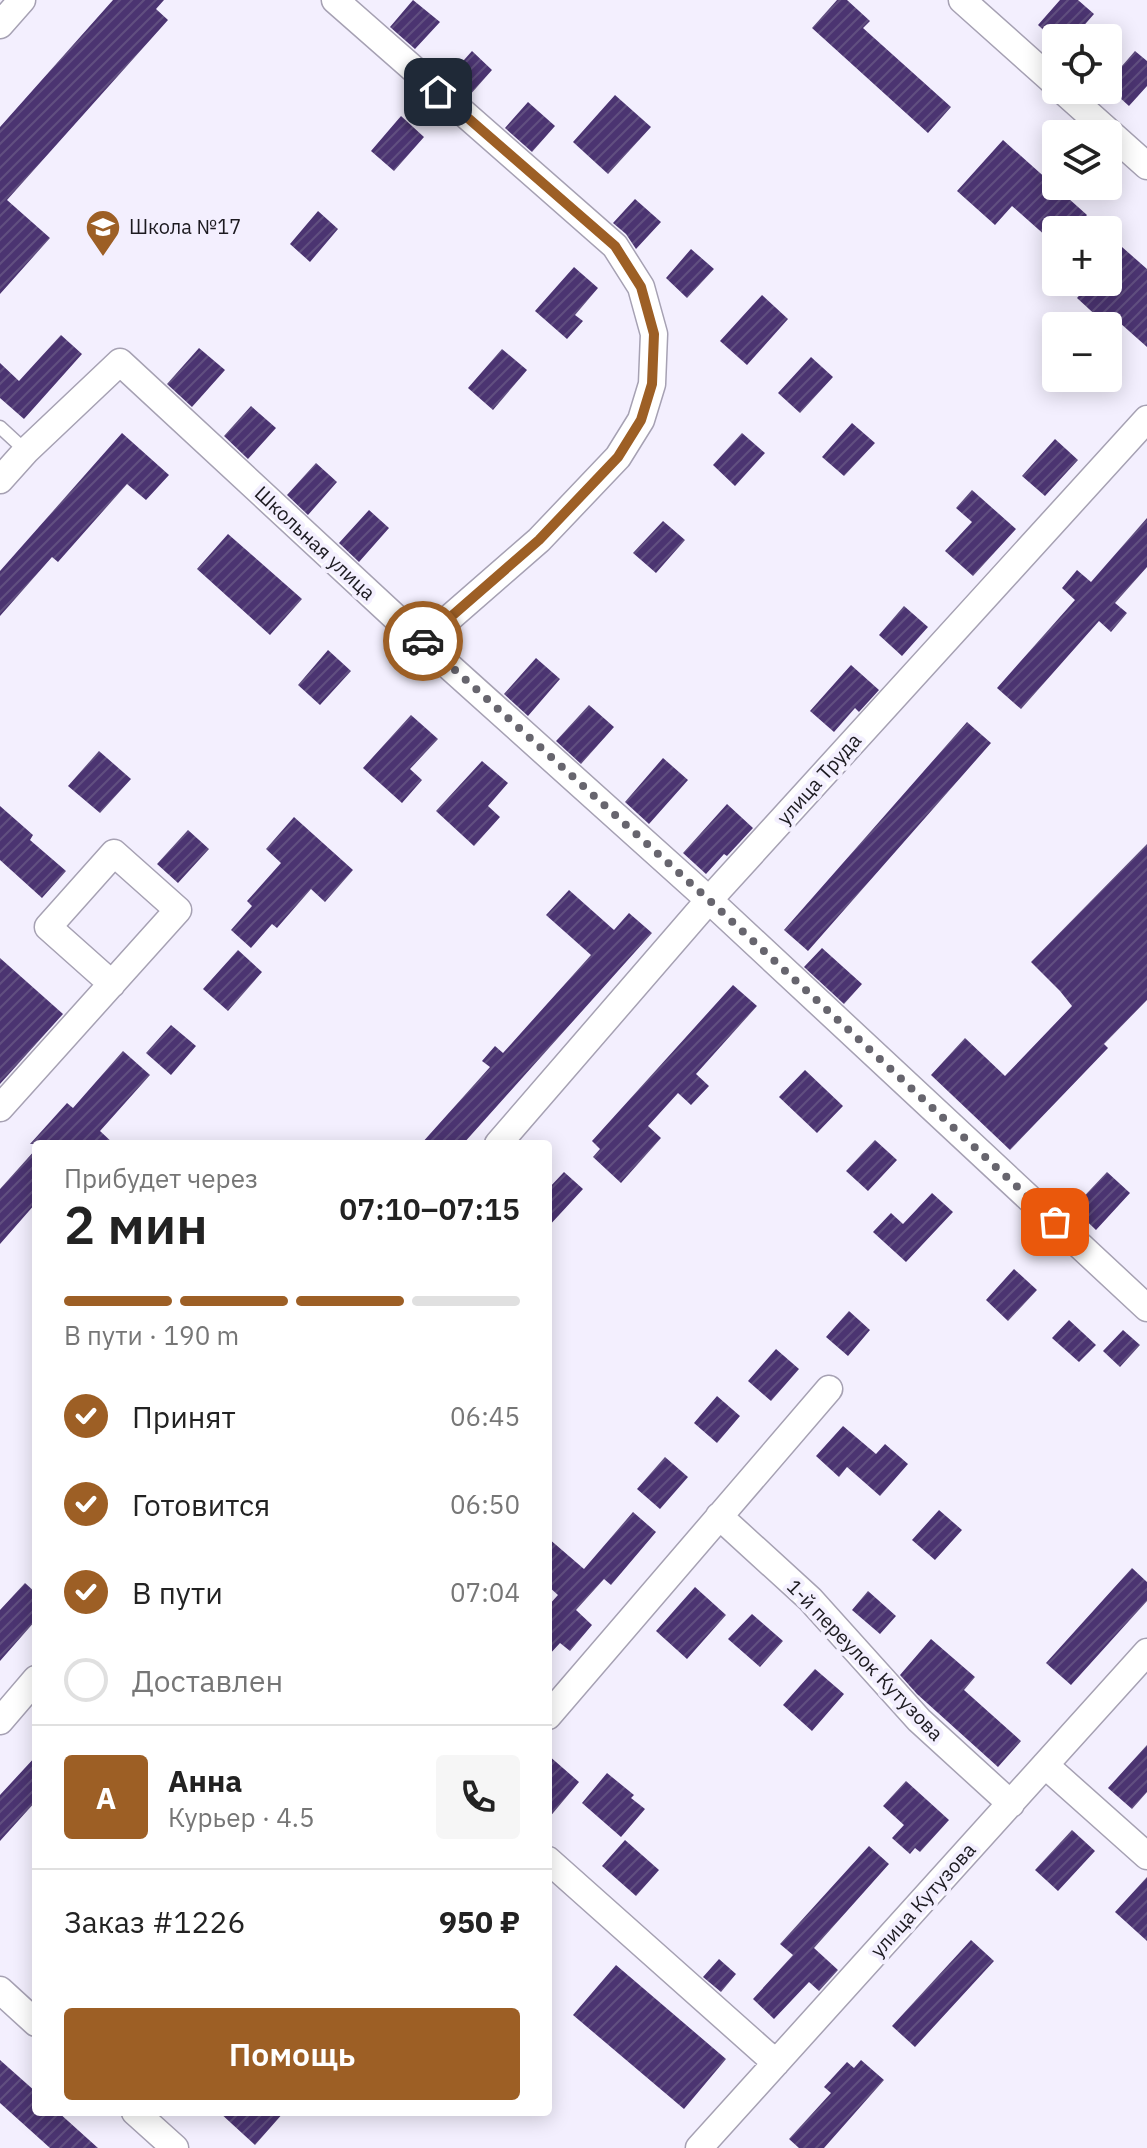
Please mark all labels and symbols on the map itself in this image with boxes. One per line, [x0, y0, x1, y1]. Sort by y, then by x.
pin [404, 58, 472, 126]
school or university icon: Школа №17 [84, 208, 122, 258]
place label: Школа №17 [129, 213, 241, 240]
street label: Школьная улица [249, 480, 382, 606]
courier [383, 601, 463, 681]
street label: улица Труда [770, 727, 867, 830]
pin [1021, 1188, 1089, 1256]
street label: 1-й переулок Кутузова [781, 1573, 950, 1746]
street label: улица Кутузова [864, 1836, 982, 1963]

